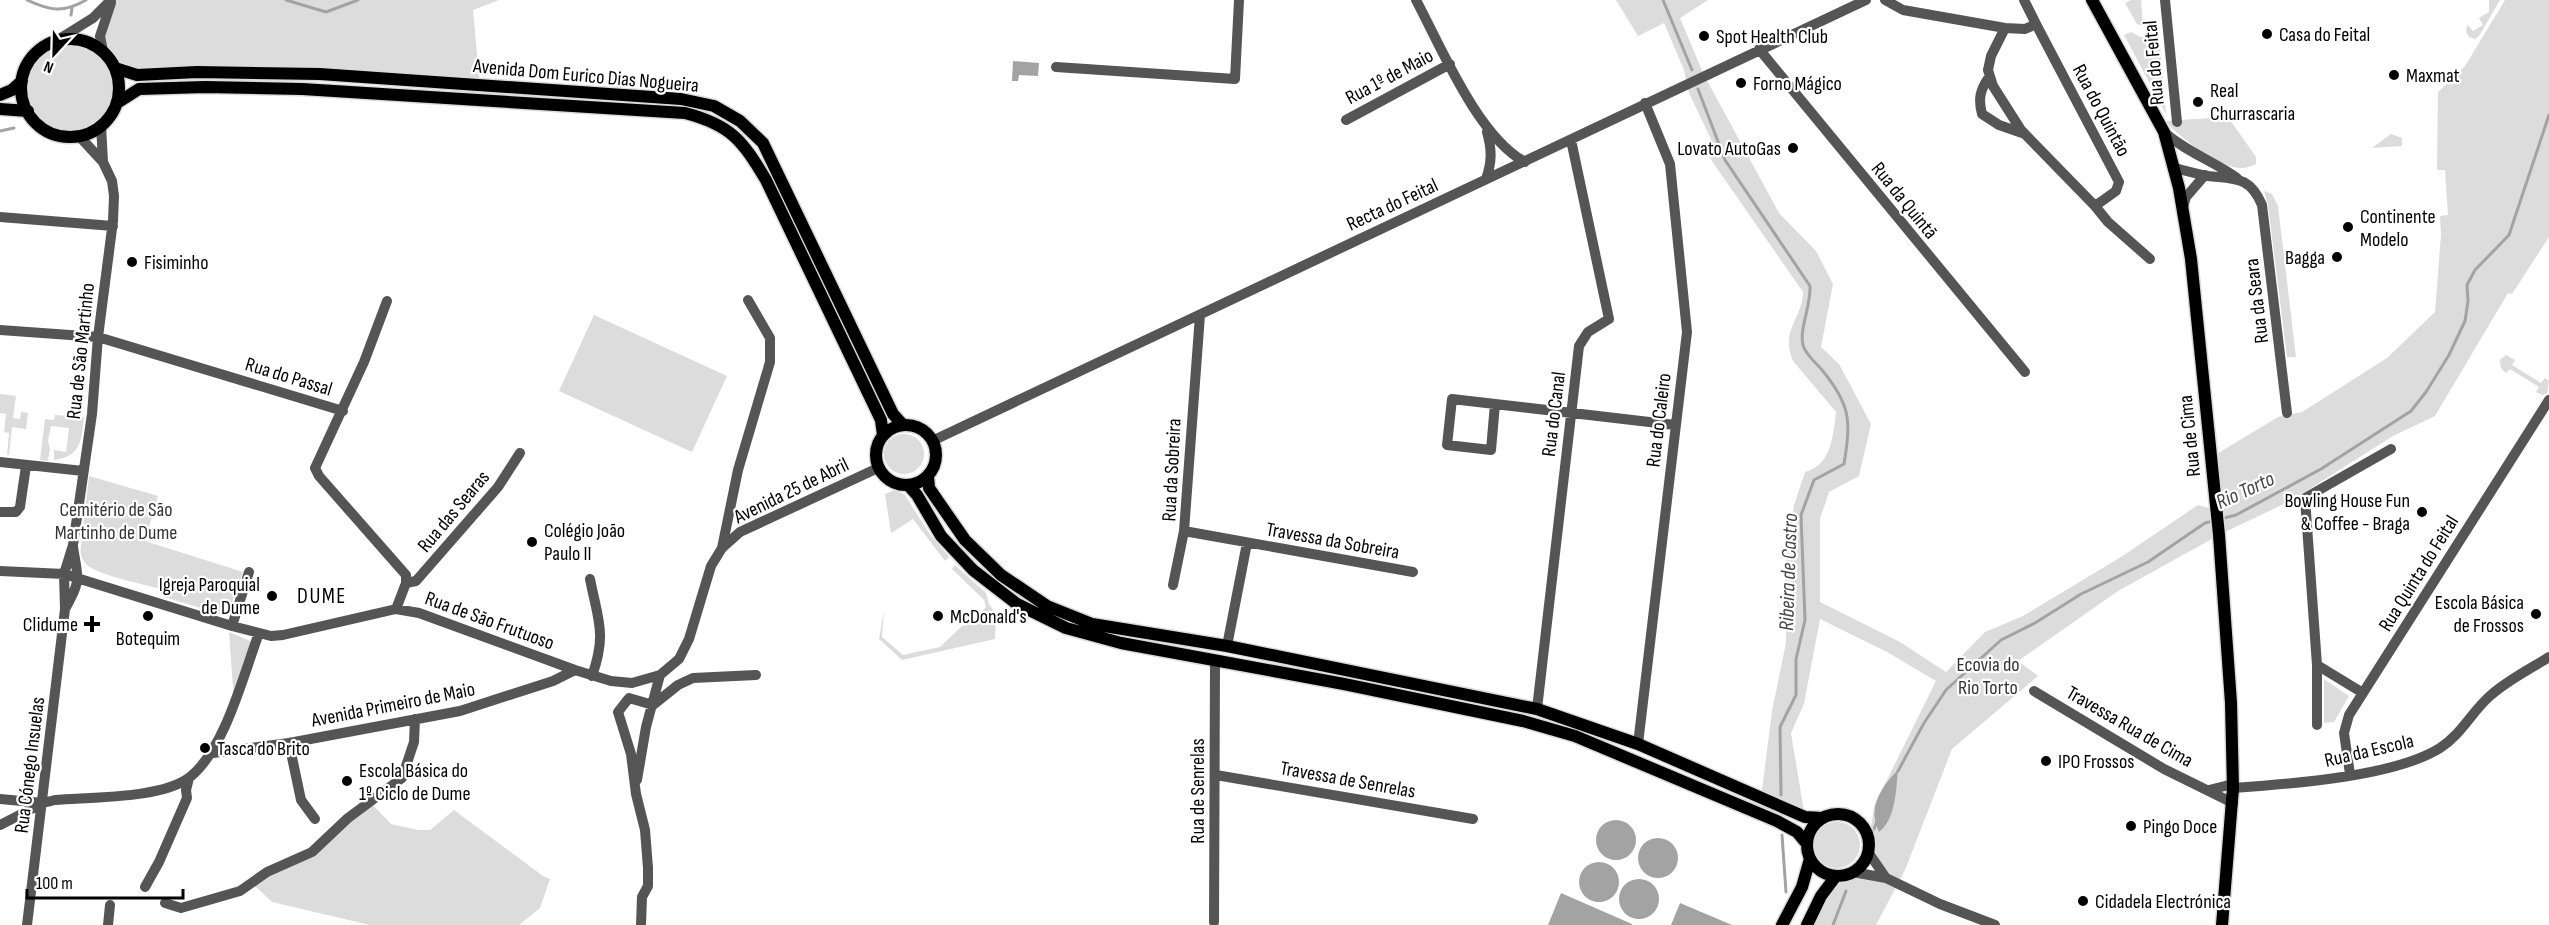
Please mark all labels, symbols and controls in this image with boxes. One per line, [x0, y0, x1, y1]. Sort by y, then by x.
street label: Rua do Feital [2138, 20, 2170, 106]
place label: Casa do Feital [2279, 23, 2370, 47]
north arrow [24, 24, 84, 84]
place label: Spot Health Club [1716, 25, 1828, 49]
marker: Casa do Feital [2260, 27, 2274, 41]
marker: Spot Health Club [1697, 29, 1711, 43]
street label: Rua 1º de Maio [1342, 44, 1437, 110]
street label: Avenida Dom Eurico Dias Nogueira [471, 54, 700, 98]
text: N [41, 56, 56, 77]
street label: Rua do Quintão [2067, 60, 2135, 161]
place label: Maxmat [2406, 64, 2460, 88]
marker: Maxmat [2387, 68, 2401, 82]
place label: Forno Mágico [1753, 72, 1842, 96]
marker: Forno Mágico [1734, 76, 1748, 90]
place label: Real Churrascaria [2210, 79, 2295, 126]
marker: Real Churrascaria [2191, 95, 2205, 109]
place label: Lovato AutoGas [1677, 137, 1781, 161]
marker: Lovato AutoGas [1786, 141, 1800, 155]
street label: Rua da Quintã [1866, 157, 1943, 244]
street label: Recta do Feital [1343, 173, 1442, 237]
place label: Continente Modelo [2360, 205, 2436, 252]
marker: Continente Modelo [2341, 220, 2355, 234]
place label: Bagga [2285, 246, 2325, 270]
marker: Bagga [2330, 250, 2344, 264]
place label: Fisiminho [144, 251, 208, 275]
marker: Fisiminho [125, 255, 139, 269]
street label: Rua da Seara [2240, 257, 2274, 345]
street label: Rua de São Martinho [62, 282, 100, 420]
street label: Rua do Passal [242, 352, 335, 402]
street label: Rua do Canal [1537, 370, 1571, 458]
street label: Rua do Caleiro [1641, 372, 1677, 469]
street label: Rua de Cima [2174, 394, 2206, 478]
street label: Rua da Sobreira [1157, 418, 1187, 522]
street label: Avenida 25 de Abril [729, 453, 853, 529]
street label: Rua das Searas [413, 466, 495, 557]
water label: Rio Torto [2212, 466, 2279, 515]
place label: Bowling House Fun & Coffee - Braga [2284, 489, 2410, 536]
park label: Cemitério de São Martinho de Dume [55, 498, 177, 545]
marker: Bowling House Fun & Coffee - Braga [2415, 505, 2429, 519]
street label: Rua Quinta do Feital [2374, 511, 2464, 636]
water label: Ribeira de Castro [1774, 512, 1803, 631]
street label: Travessa da Sobreira [1264, 517, 1401, 565]
place label: Colégio João Paulo II [544, 519, 625, 566]
marker: Colégio João Paulo II [525, 535, 539, 549]
place label: Igreja Paroquial de Dume [159, 573, 260, 620]
district label: DUME [297, 583, 347, 610]
street label: Rua de São Frutuoso [422, 586, 558, 655]
marker: Igreja Paroquial de Dume [265, 589, 279, 603]
place label: Escola Básica de Frossos [2435, 591, 2524, 638]
place label: McDonald's [950, 605, 1027, 629]
marker: Escola Básica de Frossos [2529, 607, 2543, 621]
marker: Botequim [141, 609, 155, 623]
marker: McDonald's [931, 609, 945, 623]
place label: Clidume [23, 613, 78, 637]
marker: Clidume [83, 615, 101, 633]
place label: Botequim [116, 627, 180, 651]
park label: Ecovia do Rio Torto [1956, 653, 2020, 700]
street label: Avenida Primeiro de Maio [308, 677, 477, 733]
street label: Travessa Rua de Cima [2062, 681, 2197, 773]
street label: Rua Cónego Insuelas [10, 696, 50, 835]
street label: Rua da Escola [2322, 729, 2416, 773]
place label: Tasca do Brito [217, 737, 310, 761]
street label: Rua de Senrelas [1186, 738, 1210, 844]
marker: Tasca do Brito [198, 741, 212, 755]
place label: IPO Frossos [2058, 750, 2134, 774]
marker: IPO Frossos [2039, 754, 2053, 768]
street label: Travessa de Senrelas [1278, 756, 1417, 804]
place label: Escola Básica do 1º Ciclo de Dume [359, 759, 470, 806]
marker: Escola Básica do 1º Ciclo de Dume [340, 774, 354, 788]
place label: Pingo Doce [2143, 815, 2217, 839]
marker: Pingo Doce [2124, 819, 2138, 833]
scale bar [27, 862, 183, 900]
text: 100 m [36, 873, 73, 894]
place label: Cidadela Electrónica [2095, 890, 2231, 914]
marker: Cidadela Electrónica [2076, 894, 2090, 908]

